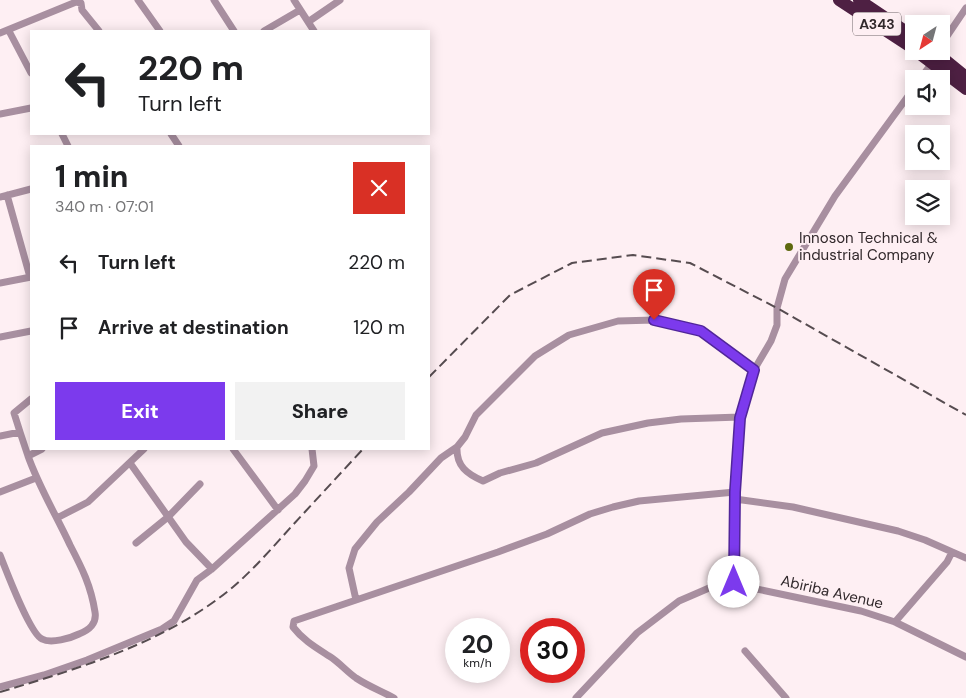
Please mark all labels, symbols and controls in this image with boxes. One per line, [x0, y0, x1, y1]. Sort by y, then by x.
road number: A343 [853, 12, 901, 36]
north arrow [905, 15, 950, 60]
map controls [905, 15, 950, 225]
text: 220 m [138, 45, 244, 91]
icon: left [55, 50, 120, 115]
button: sound [905, 70, 950, 115]
text: Turn left [138, 89, 222, 118]
button: search [905, 125, 950, 170]
text: 1 min [55, 157, 128, 196]
button: close [353, 162, 405, 214]
button: layers [905, 180, 950, 225]
text: 340 m · 07:01 [55, 196, 154, 217]
place label: Innoson Technical & industrial Company [799, 228, 938, 265]
marker: Innoson Technical & industrial Company [783, 241, 795, 253]
icon: left [55, 249, 83, 277]
text: Turn left [98, 250, 176, 275]
text: 220 m [348, 250, 405, 275]
pin [633, 269, 675, 320]
icon: arrive [640, 276, 668, 304]
icon: arrive [55, 314, 83, 342]
text: Arrive at destination [98, 315, 289, 340]
text: 120 m [353, 315, 405, 340]
button: Exit [55, 382, 225, 440]
button: Share [235, 382, 405, 440]
position arrow [707, 555, 759, 607]
street label: Abiriba Avenue [779, 570, 885, 614]
speed limit sign: 30 [520, 618, 585, 683]
text: 20 [462, 628, 493, 661]
text: km/h [463, 655, 492, 671]

